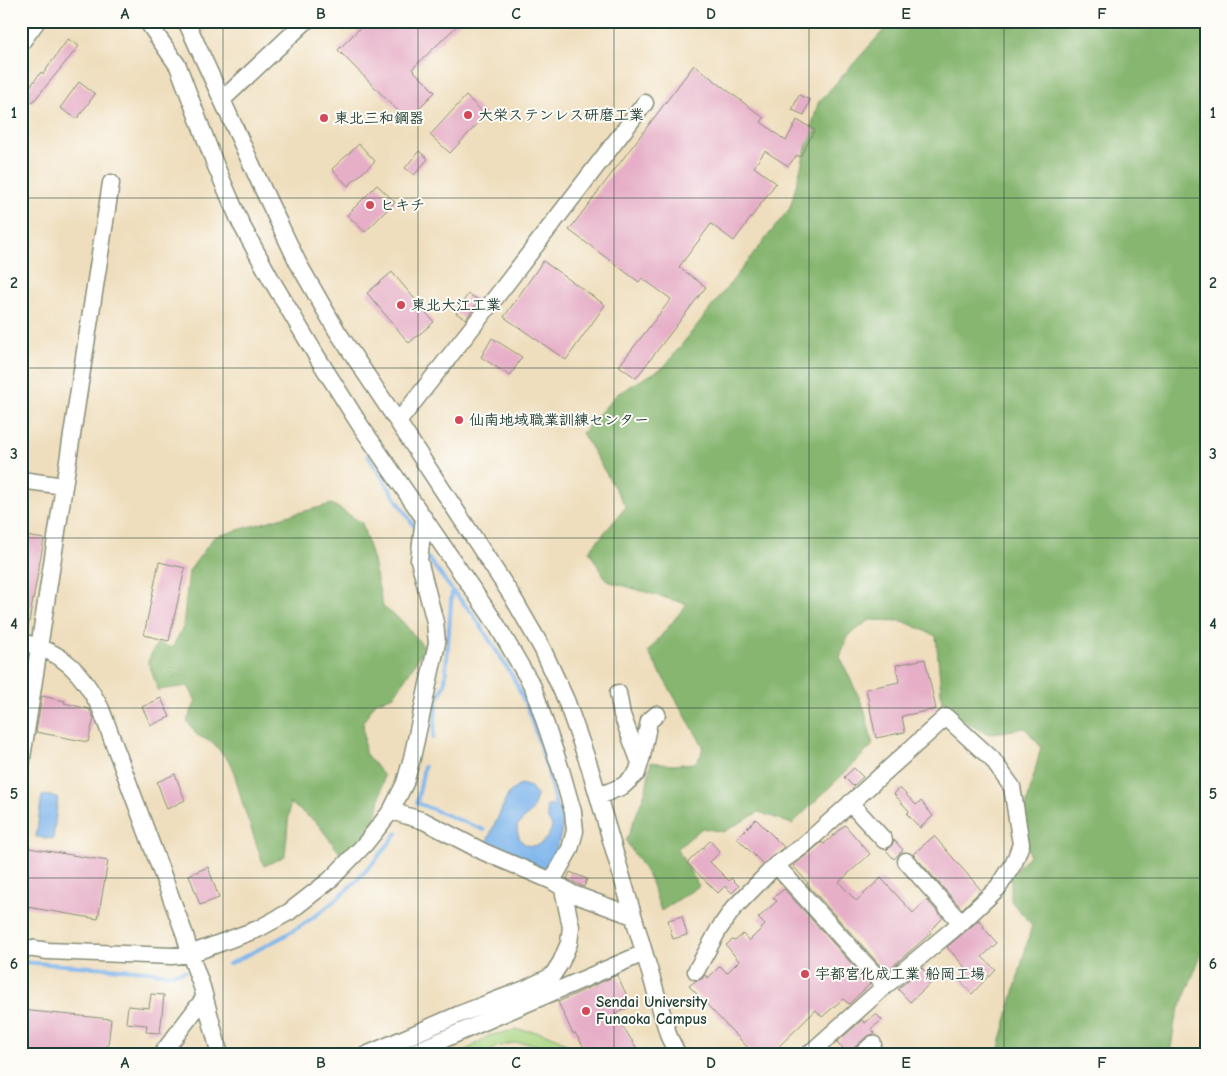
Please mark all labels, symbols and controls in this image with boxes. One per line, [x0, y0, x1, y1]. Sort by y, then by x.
text: A [121, 5, 130, 23]
text: B [316, 5, 326, 23]
text: C [511, 5, 521, 23]
text: D [706, 5, 716, 23]
text: E [901, 5, 911, 23]
text: F [1097, 5, 1107, 23]
text: 1 [11, 104, 17, 122]
text: 1 [1210, 104, 1216, 122]
place label: 大栄ステンレス研磨工業 [478, 106, 644, 124]
place label: 東北三和鋼器 [334, 109, 424, 127]
marker: 大栄ステンレス研磨工業 [462, 109, 474, 121]
marker: 東北三和鋼器 [318, 112, 330, 124]
place label: ヒキチ [380, 196, 425, 214]
marker: ヒキチ [364, 199, 376, 211]
text: 2 [10, 274, 18, 292]
text: 2 [1209, 274, 1217, 292]
place label: 東北大江工業 [411, 296, 501, 314]
marker: 東北大江工業 [395, 299, 407, 311]
place label: 仙南地域職業訓練センター [469, 411, 649, 429]
marker: 仙南地域職業訓練センター [453, 414, 465, 426]
text: 3 [10, 445, 18, 463]
text: 3 [1209, 445, 1217, 463]
text: 4 [10, 615, 18, 633]
text: 4 [1209, 615, 1217, 633]
text: 5 [10, 785, 18, 803]
text: 5 [1209, 785, 1217, 803]
text: 6 [10, 955, 18, 973]
text: 6 [1209, 955, 1217, 973]
place label: 宇都宮化成工業 船岡工場 [815, 965, 985, 983]
marker: 宇都宮化成工業 船岡工場 [799, 968, 811, 980]
place label: Sendai University Funaoka Campus [596, 993, 707, 1028]
marker: Sendai University Funaoka Campus [580, 1005, 592, 1017]
text: A [121, 1054, 130, 1072]
text: B [316, 1054, 326, 1072]
text: C [511, 1054, 521, 1072]
text: D [706, 1054, 716, 1072]
text: E [901, 1054, 911, 1072]
text: F [1097, 1054, 1107, 1072]

